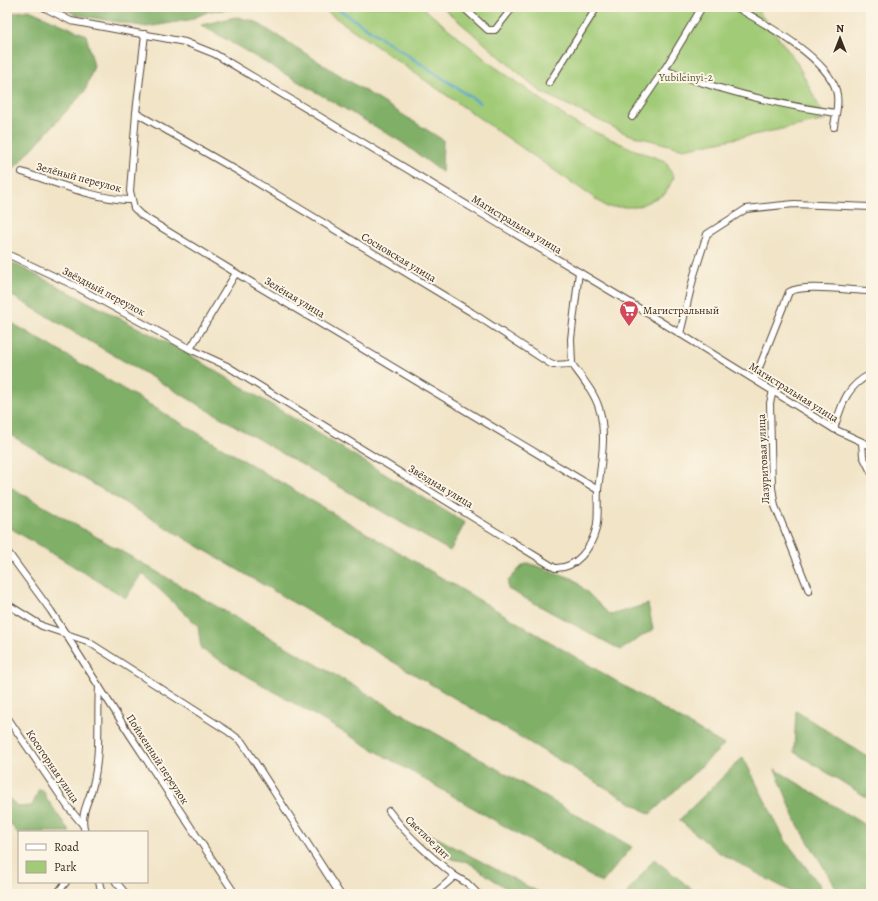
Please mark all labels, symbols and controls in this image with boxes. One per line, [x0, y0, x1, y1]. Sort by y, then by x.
north arrow [820, 18, 860, 58]
text: N [836, 21, 844, 36]
park label: Yubileinyi-2 [658, 70, 713, 85]
street label: Зелёный переулок [35, 159, 123, 196]
street label: Магистральная улица [469, 191, 566, 258]
street label: Сосновская улица [358, 229, 440, 286]
street label: Звёздный переулок [60, 263, 148, 320]
street label: Зелёная улица [262, 273, 329, 322]
supermarket icon: Магистральный [618, 299, 640, 327]
place label: Магистральный [643, 303, 719, 318]
street label: Магистральная улица [746, 359, 842, 427]
street label: Лазуритовая улица [754, 413, 773, 504]
street label: Звёздная улица [406, 461, 477, 512]
street label: Пойменный переулок [123, 711, 192, 807]
street label: Косогорная улица [22, 727, 83, 807]
street label: Светлое днт [402, 812, 453, 863]
legend [18, 831, 148, 883]
text: Road [54, 839, 80, 855]
text: Park [54, 859, 77, 875]

